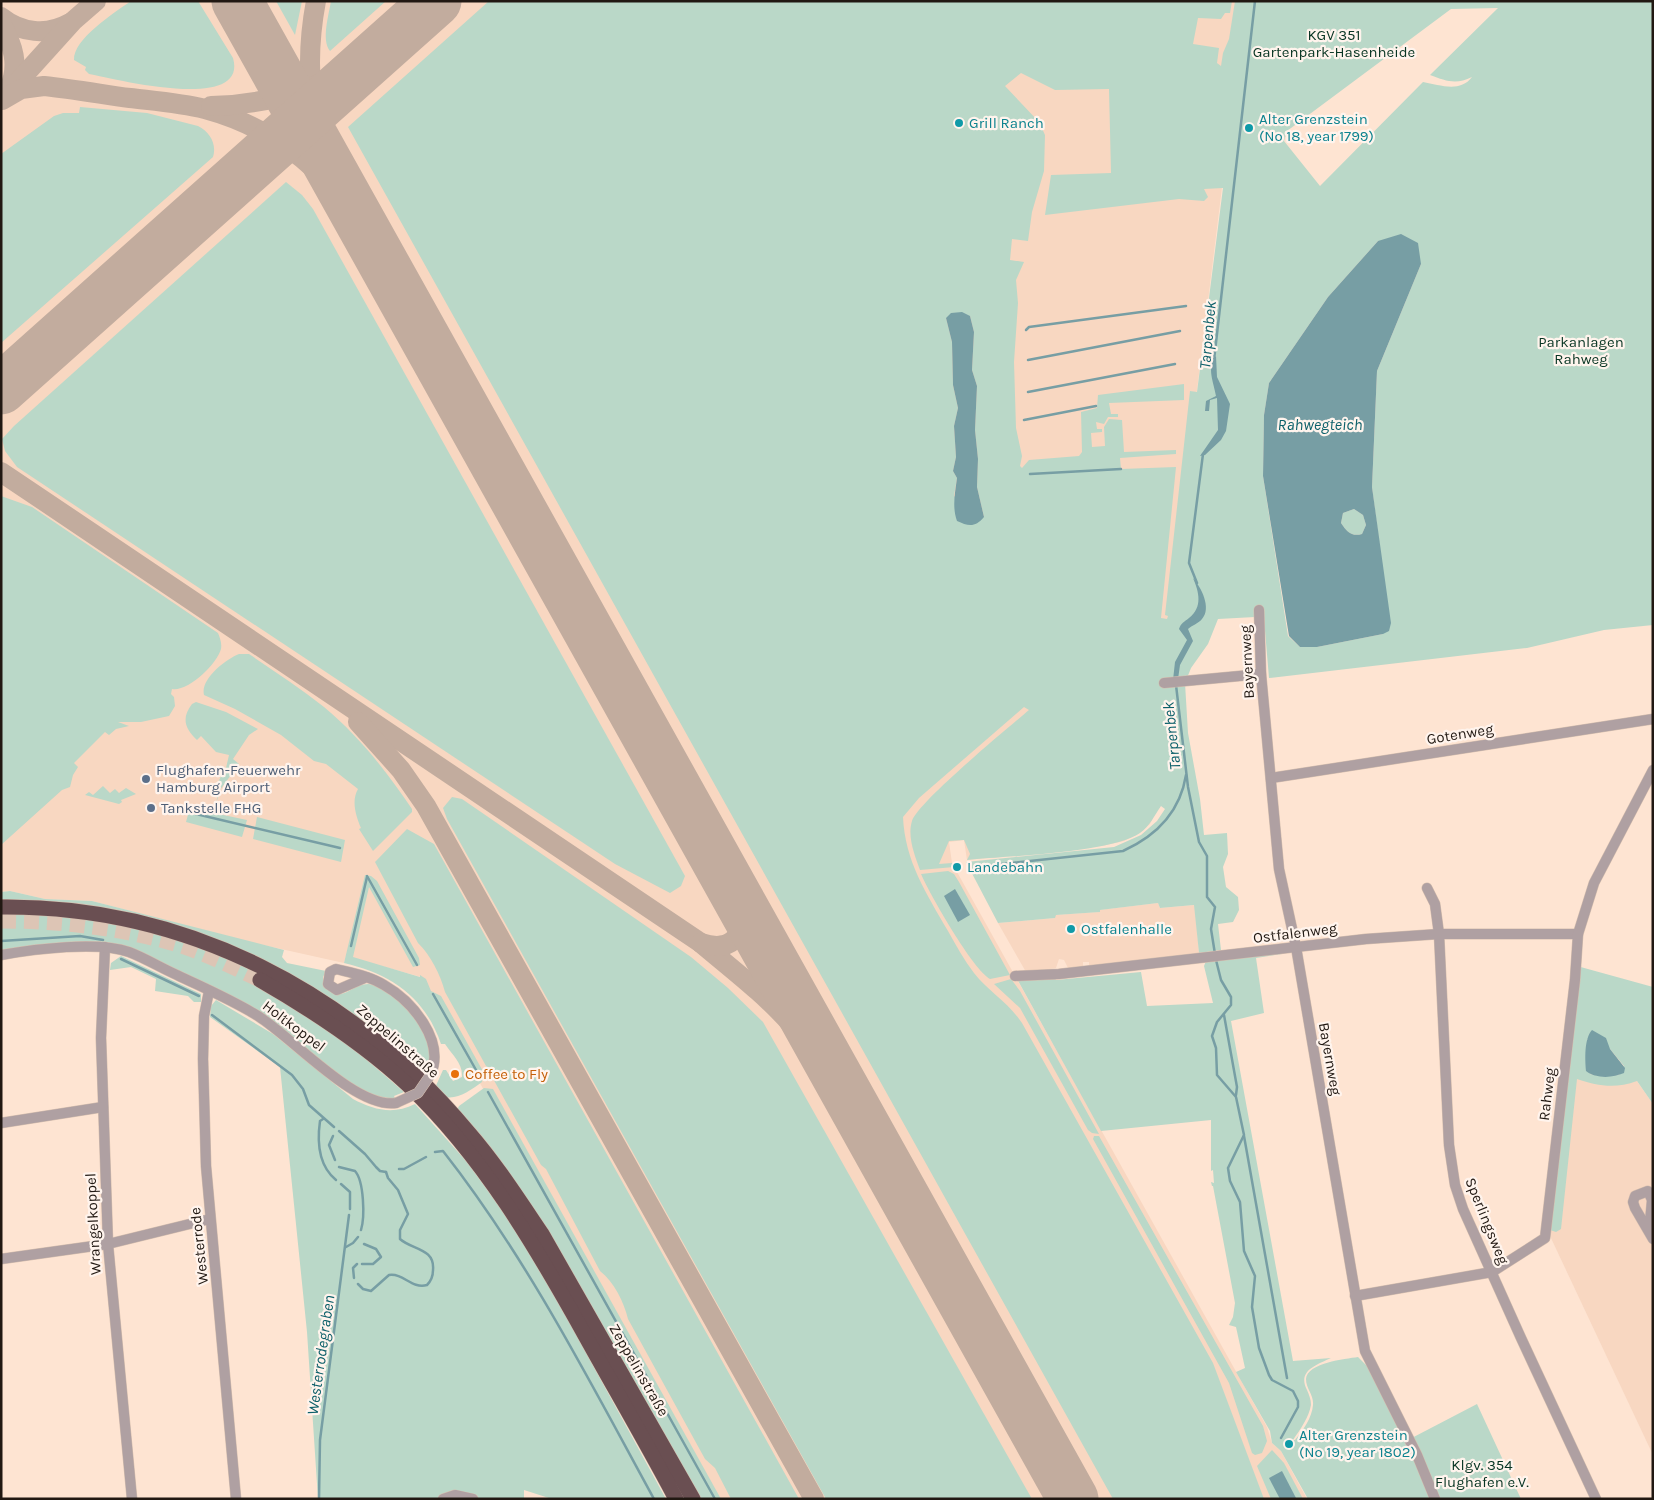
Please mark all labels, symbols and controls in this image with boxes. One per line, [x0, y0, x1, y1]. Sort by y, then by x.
park label: KGV 351 Gartenpark-Hasenheide [1253, 26, 1415, 61]
place label: Alter Grenzstein (No 18, year 1799) [1259, 110, 1374, 145]
place label: Grill Ranch [969, 114, 1044, 132]
marker: Grill Ranch [953, 117, 965, 129]
marker: Alter Grenzstein (No 18, year 1799) [1243, 122, 1255, 134]
water label: Tarpenbek [1195, 299, 1220, 370]
park label: Parkanlagen Rahweg [1538, 333, 1624, 368]
water label: Rahwegteich [1278, 415, 1362, 434]
street label: Bayernweg [1236, 624, 1258, 699]
water label: Tarpenbek [1158, 700, 1185, 771]
street label: Gotenweg [1425, 720, 1495, 748]
place label: Flughafen-Feuerwehr Hamburg Airport [156, 761, 301, 796]
marker: Flughafen-Feuerwehr Hamburg Airport [140, 773, 152, 785]
place label: Tankstelle FHG [161, 799, 261, 817]
marker: Tankstelle FHG [145, 802, 157, 814]
place label: Landebahn [967, 858, 1043, 876]
marker: Landebahn [951, 861, 963, 873]
street label: Ostfalenweg [1252, 919, 1339, 947]
place label: Ostfalenhalle [1081, 920, 1172, 938]
marker: Ostfalenhalle [1065, 923, 1077, 935]
street label: Holtkoppel [259, 996, 329, 1056]
street label: Zeppelinstraße [353, 1000, 443, 1082]
street label: Bayernweg [1315, 1021, 1345, 1097]
place label: Coffee to Fly [465, 1065, 548, 1083]
street label: Rahweg [1535, 1066, 1559, 1122]
marker: Coffee to Fly [449, 1068, 461, 1080]
street label: Wrangelkoppel [81, 1173, 105, 1275]
street label: Sperlingsweg [1461, 1175, 1513, 1268]
street label: Westerrode [186, 1207, 212, 1285]
water label: Westerrodegraben [303, 1294, 338, 1416]
street label: Zeppelinstraße [605, 1321, 673, 1419]
place label: Alter Grenzstein (No 19, year 1802) [1299, 1426, 1416, 1461]
marker: Alter Grenzstein (No 19, year 1802) [1283, 1438, 1295, 1450]
park label: Klgv. 354 Flughafen e.V. [1435, 1456, 1529, 1491]

